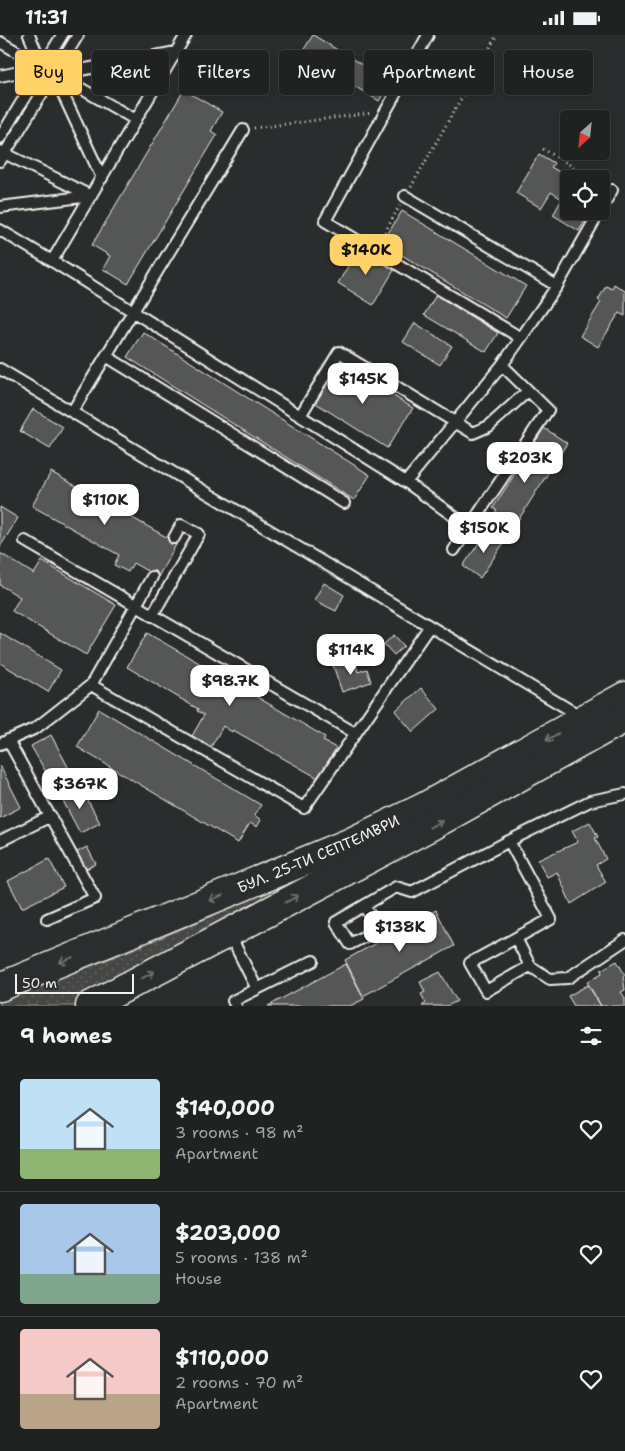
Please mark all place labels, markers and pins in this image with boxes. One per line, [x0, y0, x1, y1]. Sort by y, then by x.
pin: $140K [331, 233, 401, 276]
pin: $145K [328, 363, 398, 405]
pin: $203K [490, 441, 560, 484]
pin: $110K [70, 483, 140, 526]
pin: $150K [449, 511, 519, 554]
pin: $114K [316, 633, 386, 676]
pin: $98.7K [189, 665, 271, 707]
pin: $367K [45, 767, 115, 810]
pin: $138K [365, 911, 435, 953]

